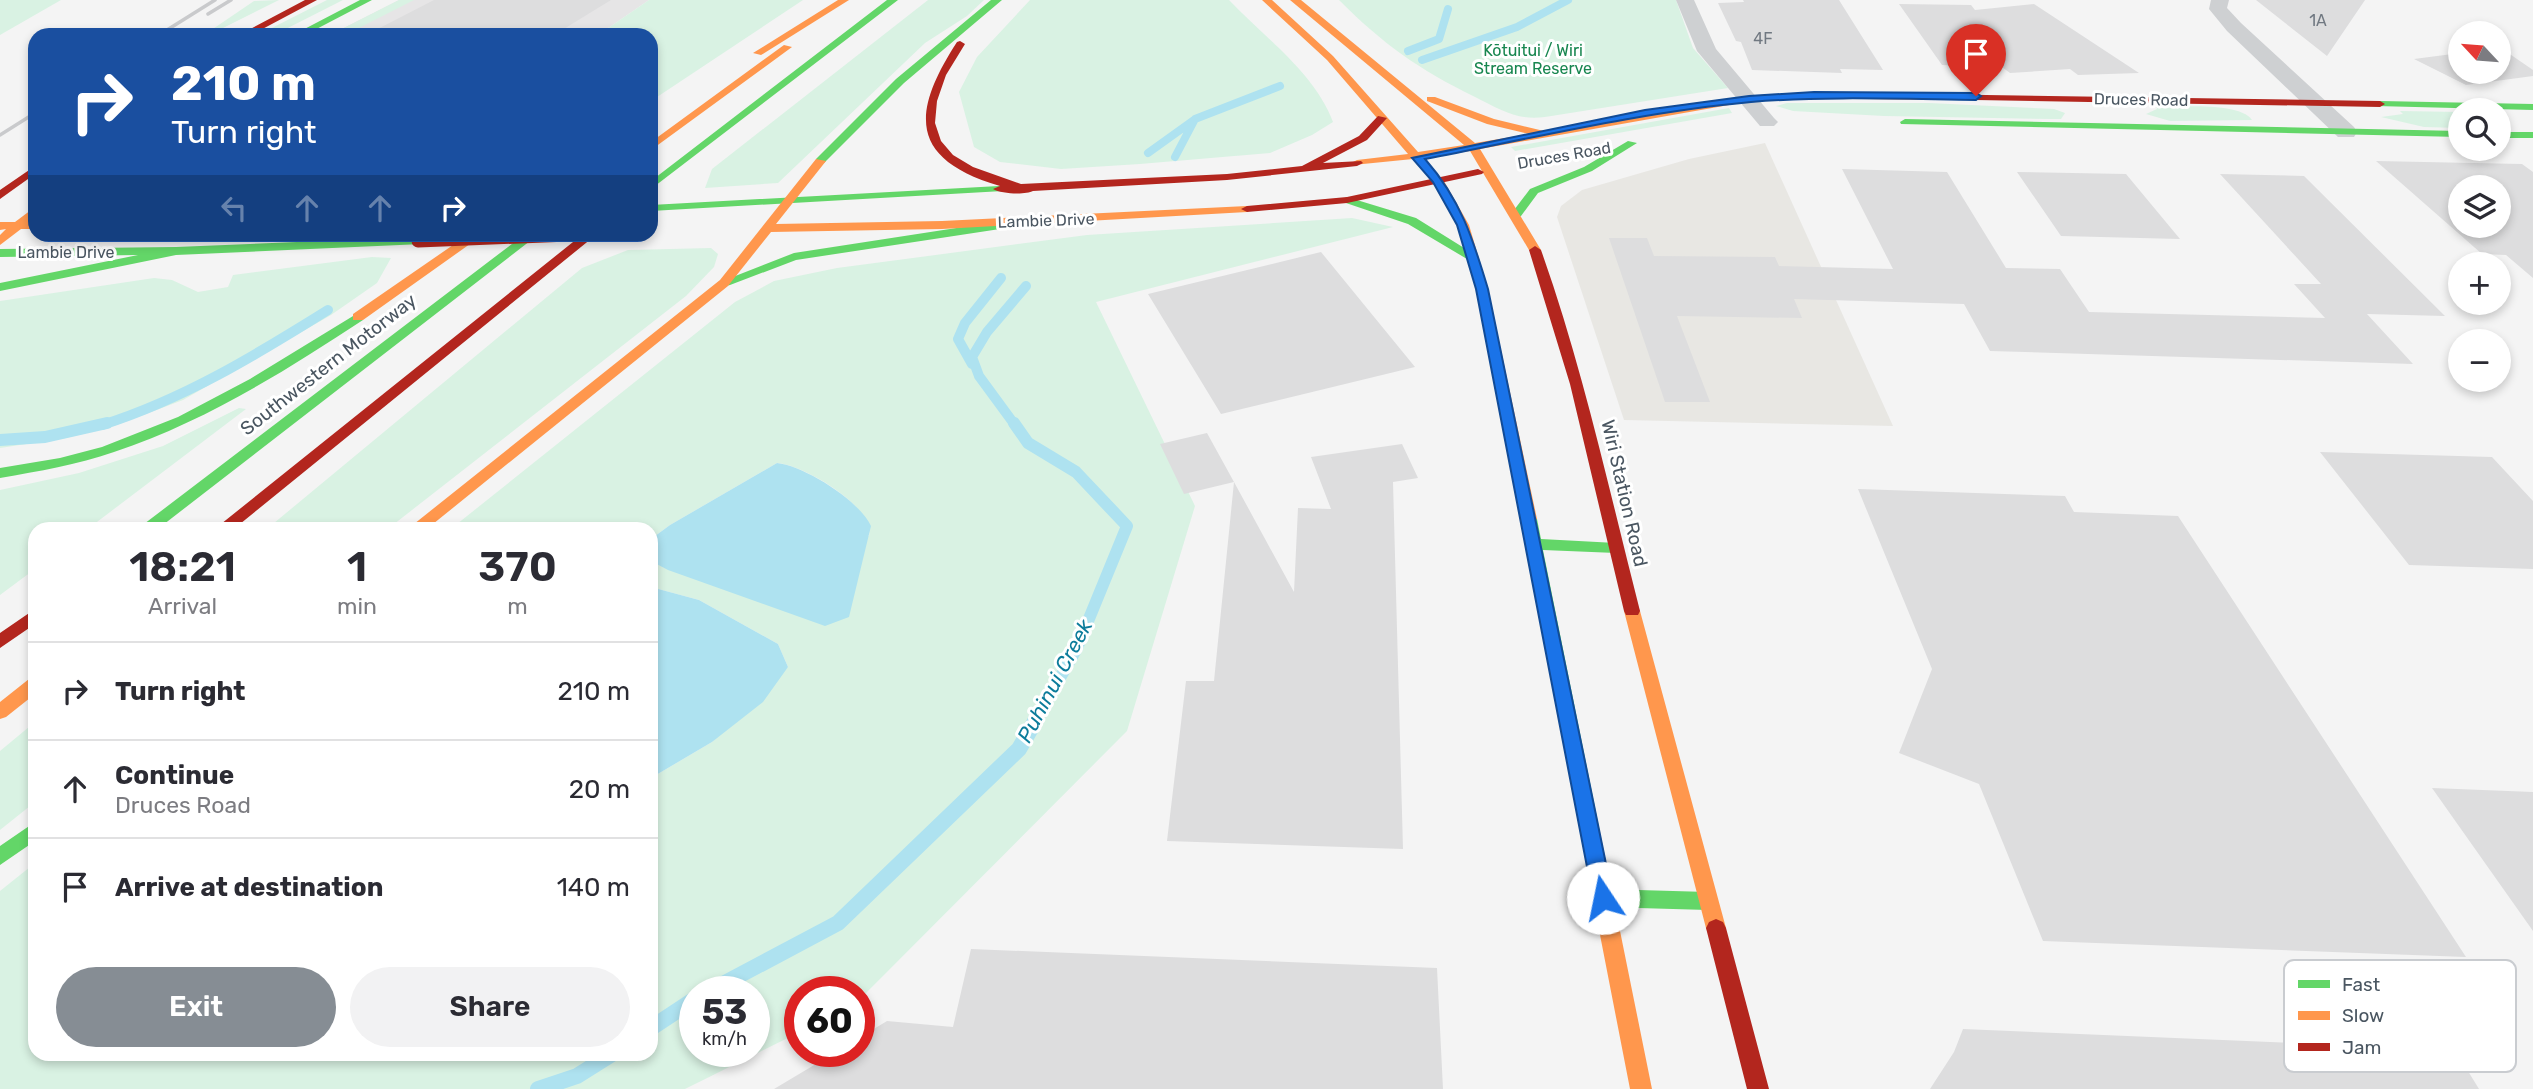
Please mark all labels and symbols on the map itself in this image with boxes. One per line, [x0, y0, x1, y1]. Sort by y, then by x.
house number: 1A [2309, 11, 2327, 30]
north arrow [2448, 21, 2511, 84]
pin [1946, 24, 2006, 96]
house number: 4F [1753, 29, 1773, 48]
park label: Kōtuitui / Wiri Stream Reserve [1474, 41, 1592, 78]
street label: Druces Road [2094, 89, 2188, 110]
street label: Druces Road [1516, 138, 1612, 173]
street label: Lambie Drive [997, 209, 1095, 232]
street label: Lambie Drive [18, 243, 114, 262]
street label: Southwestern Motorway [236, 289, 421, 440]
street label: Wiri Station Road [1596, 417, 1653, 569]
water label: Puhinui Creek [1012, 614, 1098, 747]
position arrow [1566, 861, 1640, 935]
legend [2284, 960, 2516, 1072]
text: Fast [2342, 973, 2381, 996]
speed limit sign: 60 [784, 976, 875, 1067]
text: Slow [2342, 1004, 2384, 1027]
text: Jam [2342, 1036, 2381, 1059]

